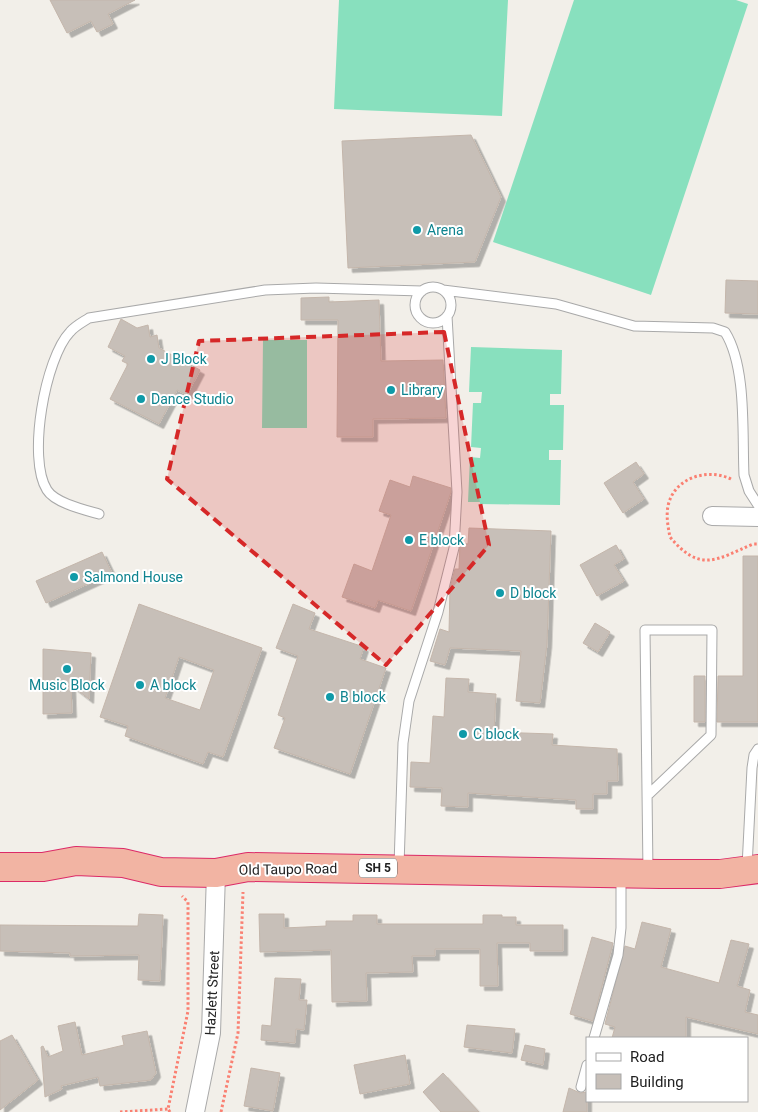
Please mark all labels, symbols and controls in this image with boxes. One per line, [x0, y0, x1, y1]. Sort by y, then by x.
place label: Arena [427, 222, 464, 238]
marker: Arena [411, 224, 423, 236]
place label: J Block [161, 351, 208, 367]
marker: J Block [145, 353, 157, 365]
place label: Library [401, 382, 444, 398]
marker: Library [385, 384, 397, 396]
place label: Dance Studio [151, 391, 234, 407]
marker: Dance Studio [135, 393, 147, 405]
place label: E block [419, 532, 465, 548]
marker: E block [403, 534, 415, 546]
place label: Salmond House [84, 569, 183, 585]
marker: Salmond House [68, 571, 80, 583]
place label: D block [510, 585, 557, 601]
marker: D block [494, 587, 506, 599]
marker: Music Block [61, 663, 73, 675]
place label: Music Block [29, 677, 106, 693]
place label: A block [150, 677, 197, 693]
marker: A block [134, 679, 146, 691]
place label: B block [340, 689, 387, 705]
marker: B block [324, 691, 336, 703]
place label: C block [473, 726, 520, 742]
marker: C block [457, 728, 469, 740]
road number: SH 5 [359, 858, 397, 878]
street label: Old Taupo Road [239, 860, 337, 878]
street label: Hazlett Street [202, 950, 222, 1036]
legend [586, 1037, 748, 1102]
text: Road [630, 1048, 664, 1066]
text: Building [630, 1073, 684, 1091]

